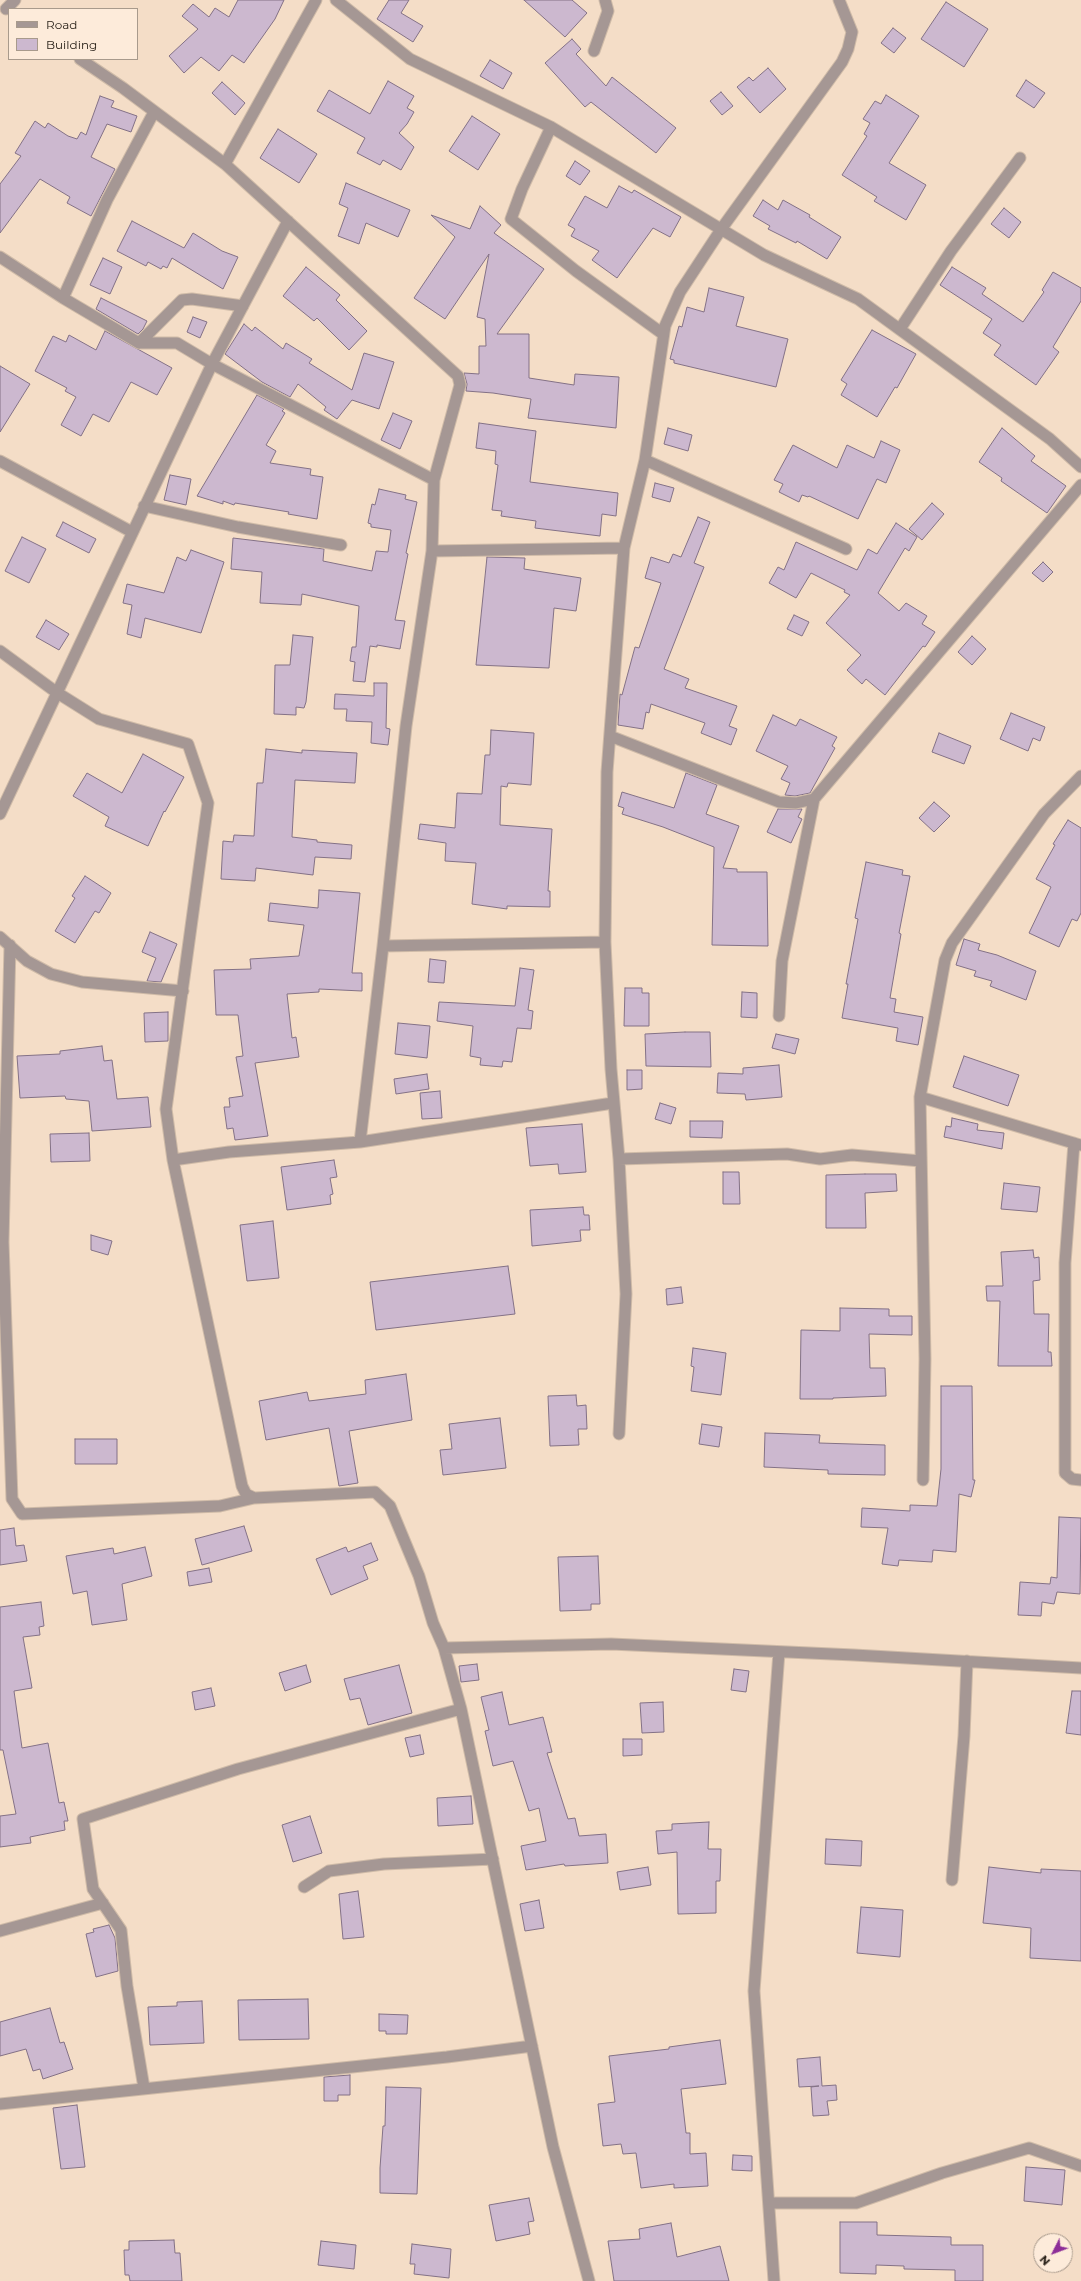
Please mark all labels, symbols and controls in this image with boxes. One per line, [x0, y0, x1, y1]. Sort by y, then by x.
legend [8, 8, 138, 60]
text: Road [46, 17, 77, 32]
text: Building [46, 37, 97, 52]
north arrow [1033, 2233, 1073, 2273]
text: N [1037, 2252, 1053, 2268]

